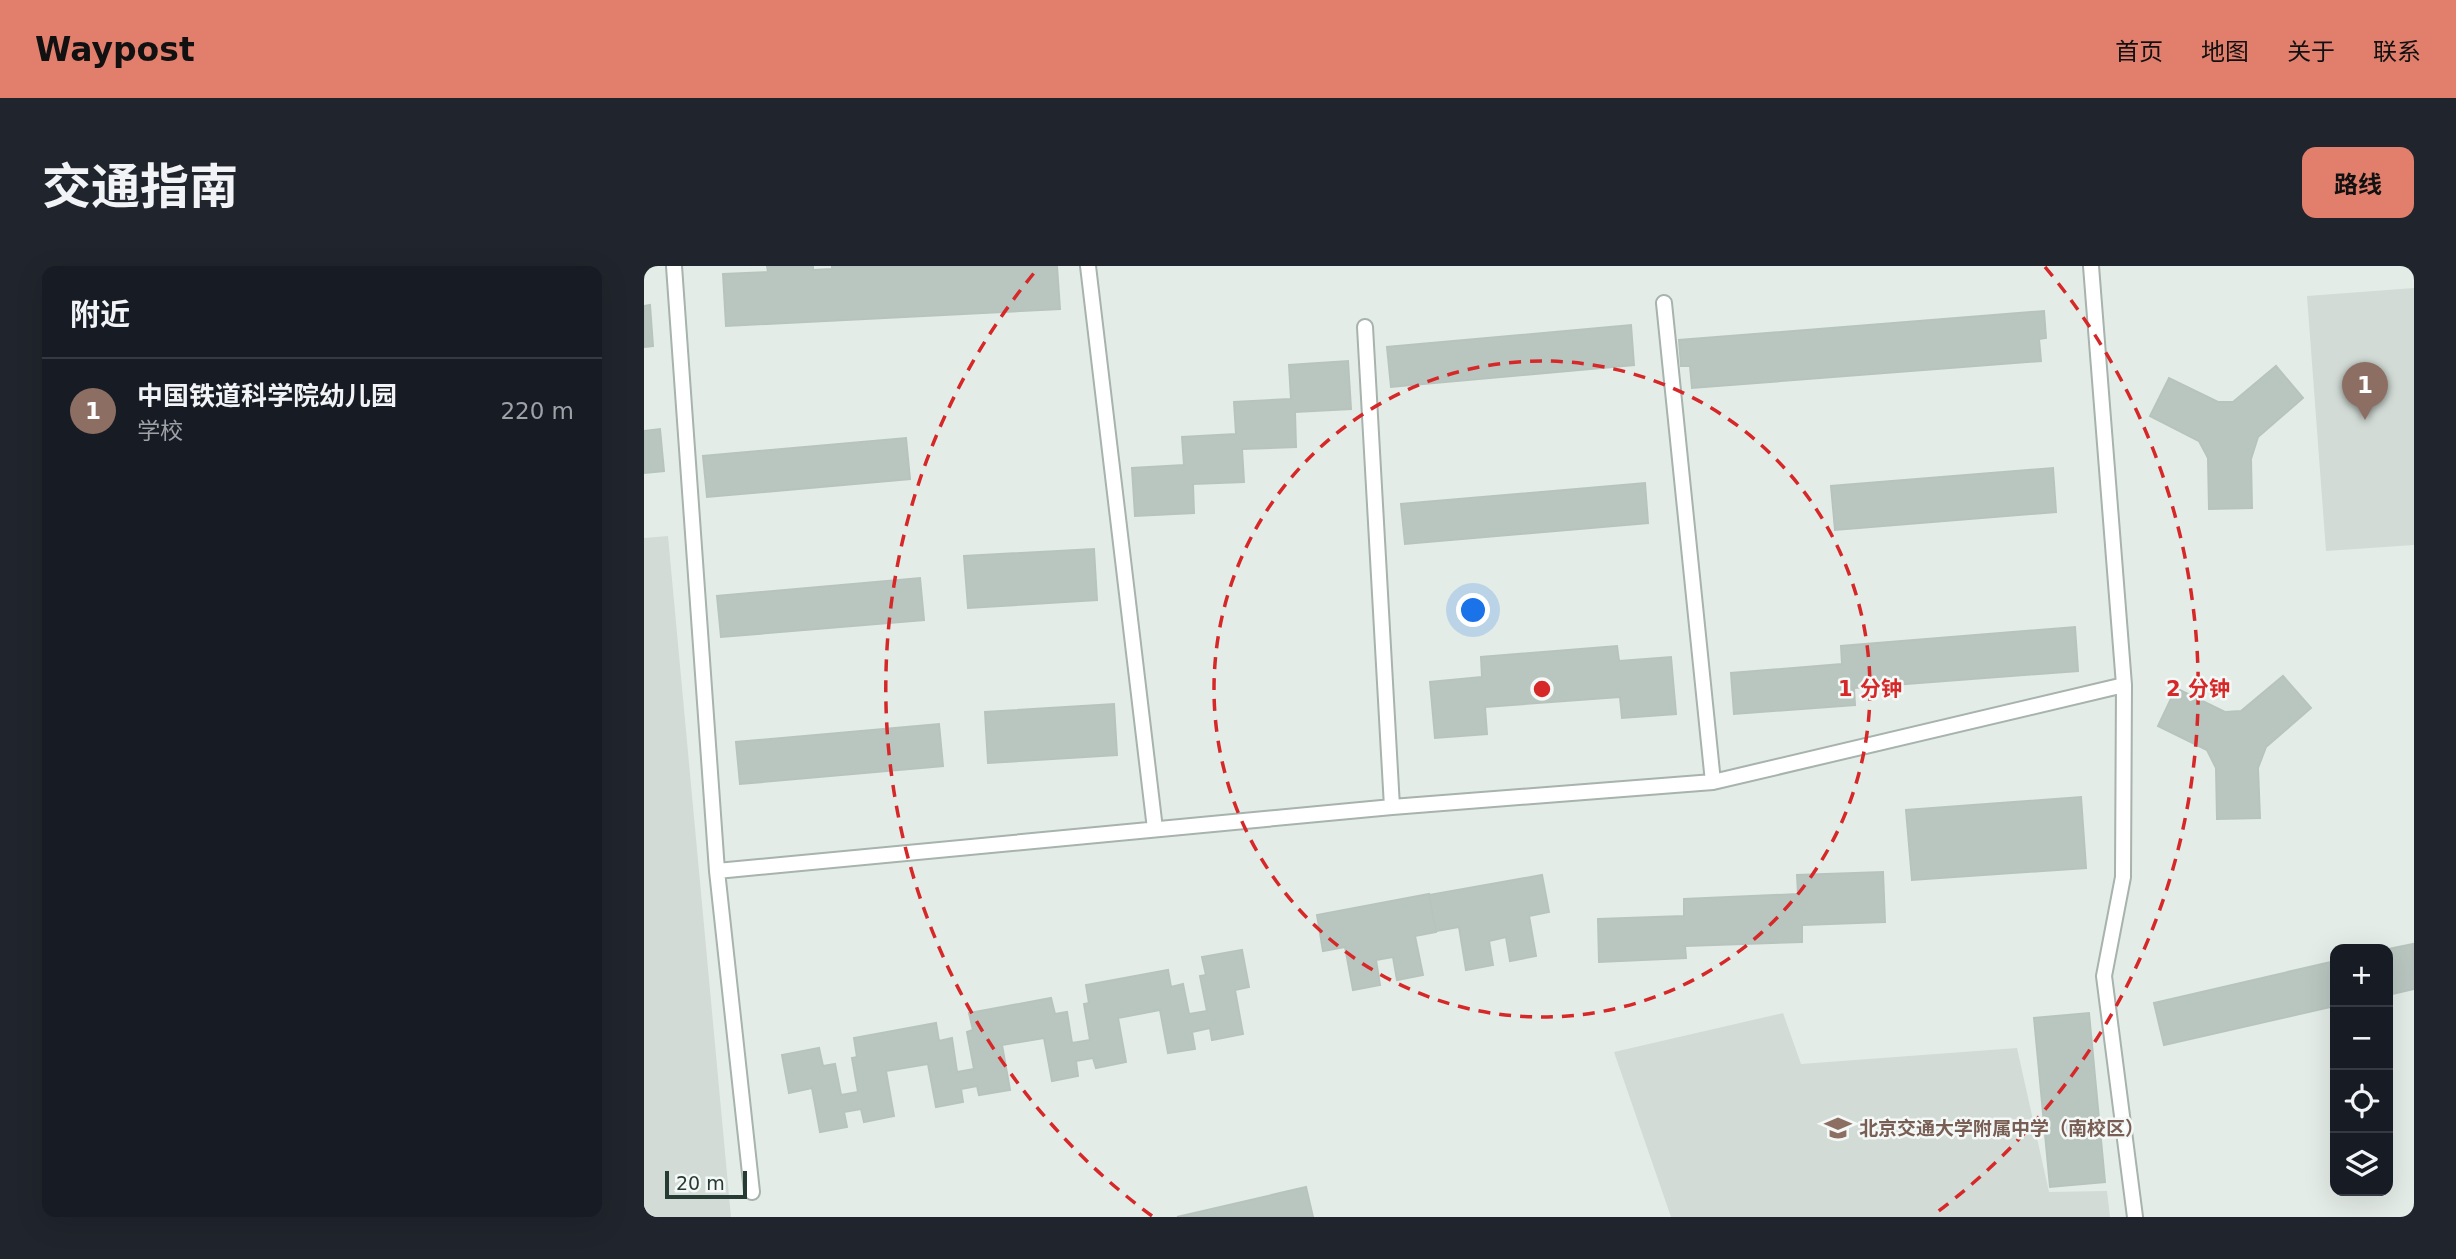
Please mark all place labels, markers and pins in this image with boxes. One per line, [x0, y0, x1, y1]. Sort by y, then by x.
pin: 1 [2342, 362, 2388, 420]
centre of rings [1530, 677, 1554, 701]
school or university icon: 北京交通大学附属中学（南校区） [1823, 1113, 1853, 1143]
place label: 北京交通大学附属中学（南校区） [1859, 1117, 2144, 1139]

